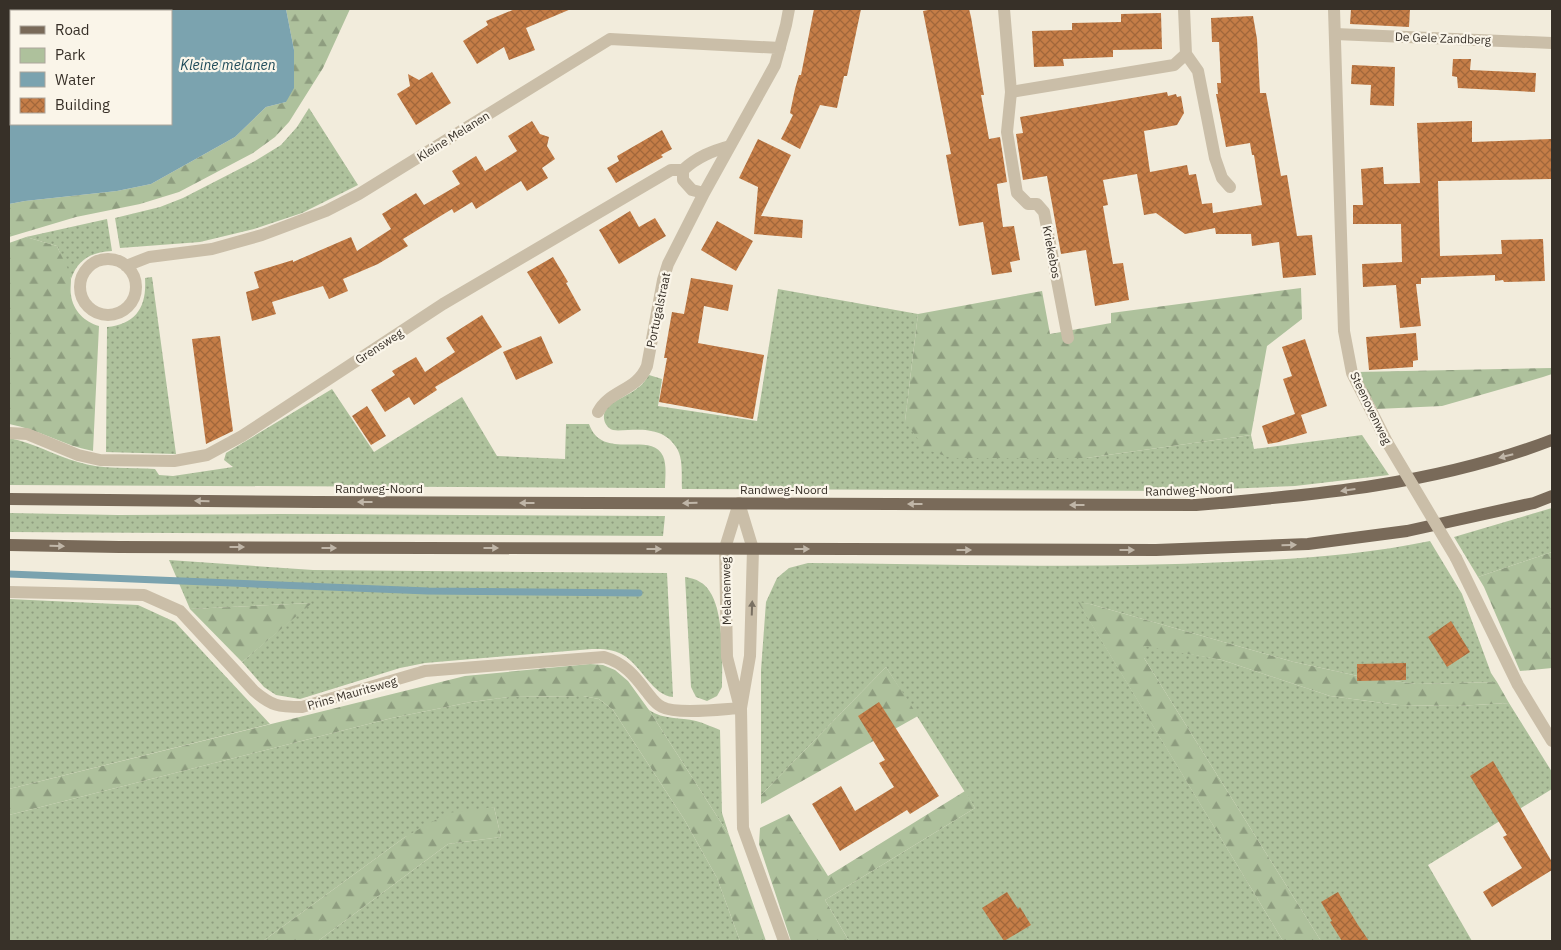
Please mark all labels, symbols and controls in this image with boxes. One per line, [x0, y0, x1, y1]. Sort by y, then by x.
legend [10, 10, 172, 125]
text: Road [55, 20, 90, 39]
street label: De Gele Zandberg [1395, 29, 1492, 47]
text: Park [55, 45, 85, 64]
water label: Kleine melanen [180, 56, 276, 74]
text: Water [55, 70, 96, 89]
text: Building [55, 95, 110, 114]
street label: Kleine Melanen [414, 108, 492, 164]
street label: Kriekebos [1040, 224, 1065, 280]
street label: Portugalstraat [643, 271, 673, 349]
street label: Grensweg [352, 325, 406, 367]
street label: Steenovenweg [1347, 369, 1395, 447]
one-way arrow [1499, 452, 1514, 460]
street label: Randweg-Noord [335, 481, 423, 496]
street label: Randweg-Noord [1145, 481, 1233, 499]
street label: Randweg-Noord [740, 482, 828, 497]
one-way arrow [1339, 487, 1355, 495]
one-way arrow [194, 497, 210, 505]
one-way arrow [357, 498, 373, 506]
one-way arrow [519, 499, 535, 507]
one-way arrow [682, 499, 698, 507]
one-way arrow [907, 500, 923, 508]
one-way arrow [1069, 501, 1085, 509]
one-way arrow [1281, 540, 1297, 548]
one-way arrow [50, 542, 66, 550]
one-way arrow [230, 543, 246, 551]
one-way arrow [321, 544, 337, 552]
one-way arrow [483, 544, 499, 552]
one-way arrow [646, 545, 662, 553]
one-way arrow [794, 545, 810, 553]
one-way arrow [956, 546, 972, 554]
one-way arrow [1119, 546, 1135, 554]
street label: Melanenweg [718, 556, 734, 625]
one-way arrow [748, 599, 756, 615]
street label: Prins Mauritsweg [305, 673, 399, 713]

